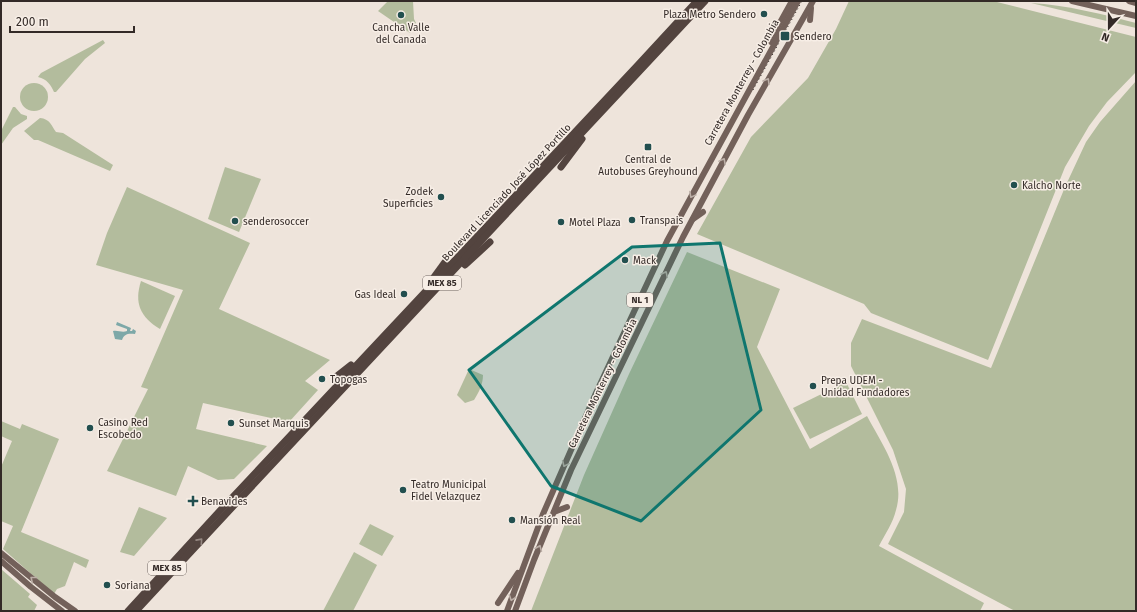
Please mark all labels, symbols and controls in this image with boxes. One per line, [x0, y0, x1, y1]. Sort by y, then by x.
scale bar [10, 8, 134, 34]
north arrow [1089, 8, 1129, 48]
place label: Plaza Metro Sendero [663, 9, 756, 21]
marker: Plaza Metro Sendero [759, 9, 769, 19]
marker: Cancha Valle del Canada [396, 10, 406, 20]
text: 200 m [16, 15, 49, 29]
street label: Carretera Monterrey - Colombia [702, 17, 782, 148]
place label: Cancha Valle del Canada [372, 22, 430, 46]
text: N [1100, 29, 1111, 44]
marker: Sendero [779, 30, 791, 42]
place label: Sendero [794, 31, 832, 43]
one-way arrow [763, 78, 770, 85]
street label: Boulevard Licenciado José López Portillo [440, 121, 574, 264]
marker: Central de Autobuses Greyhound [643, 142, 653, 152]
place label: Central de Autobuses Greyhound [598, 154, 698, 178]
one-way arrow [718, 158, 726, 165]
marker: Kalcho Norte [1009, 180, 1019, 190]
place label: Kalcho Norte [1022, 180, 1081, 192]
place label: Zodek Superficies [383, 186, 434, 210]
one-way arrow [689, 191, 696, 198]
marker: Zodek Superficies [436, 192, 446, 202]
marker: Transpais [627, 215, 637, 225]
place label: Transpais [640, 215, 683, 227]
marker: senderosoccer [230, 216, 240, 226]
place label: senderosoccer [243, 216, 309, 228]
marker: Motel Plaza [556, 217, 566, 227]
place label: Motel Plaza [569, 217, 621, 229]
marker: Mack [620, 255, 630, 265]
place label: Mack [633, 255, 657, 267]
one-way arrow [660, 270, 668, 278]
road number: MEX 85 [423, 276, 461, 290]
place label: Gas Ideal [354, 289, 396, 301]
marker: Gas Ideal [399, 289, 409, 299]
road number: NL 1 [627, 293, 653, 307]
street label: Carretera Monterrey - Colombia [566, 317, 640, 450]
marker: Topogas [317, 374, 327, 384]
place label: Topogas [330, 374, 368, 386]
place label: Prepa UDEM - Unidad Fundadores [821, 375, 910, 399]
marker: Prepa UDEM - Unidad Fundadores [808, 381, 818, 391]
place label: Casino Red Escobedo [98, 417, 148, 441]
marker: Sunset Marquis [226, 418, 236, 428]
place label: Sunset Marquis [239, 418, 309, 430]
marker: Casino Red Escobedo [85, 423, 95, 433]
one-way arrow [561, 461, 569, 468]
place label: Teatro Municipal Fidel Velazquez [411, 479, 486, 503]
marker: Teatro Municipal Fidel Velazquez [398, 485, 408, 495]
marker: Benavides [188, 496, 198, 506]
place label: Benavides [201, 496, 248, 508]
marker: Mansión Real [507, 515, 517, 525]
place label: Mansión Real [520, 515, 581, 527]
one-way arrow [196, 538, 203, 546]
one-way arrow [534, 545, 542, 553]
road number: MEX 85 [148, 561, 186, 575]
one-way arrow [30, 577, 37, 584]
marker: Soriana [102, 580, 112, 590]
place label: Soriana [115, 580, 150, 592]
one-way arrow [508, 595, 516, 602]

